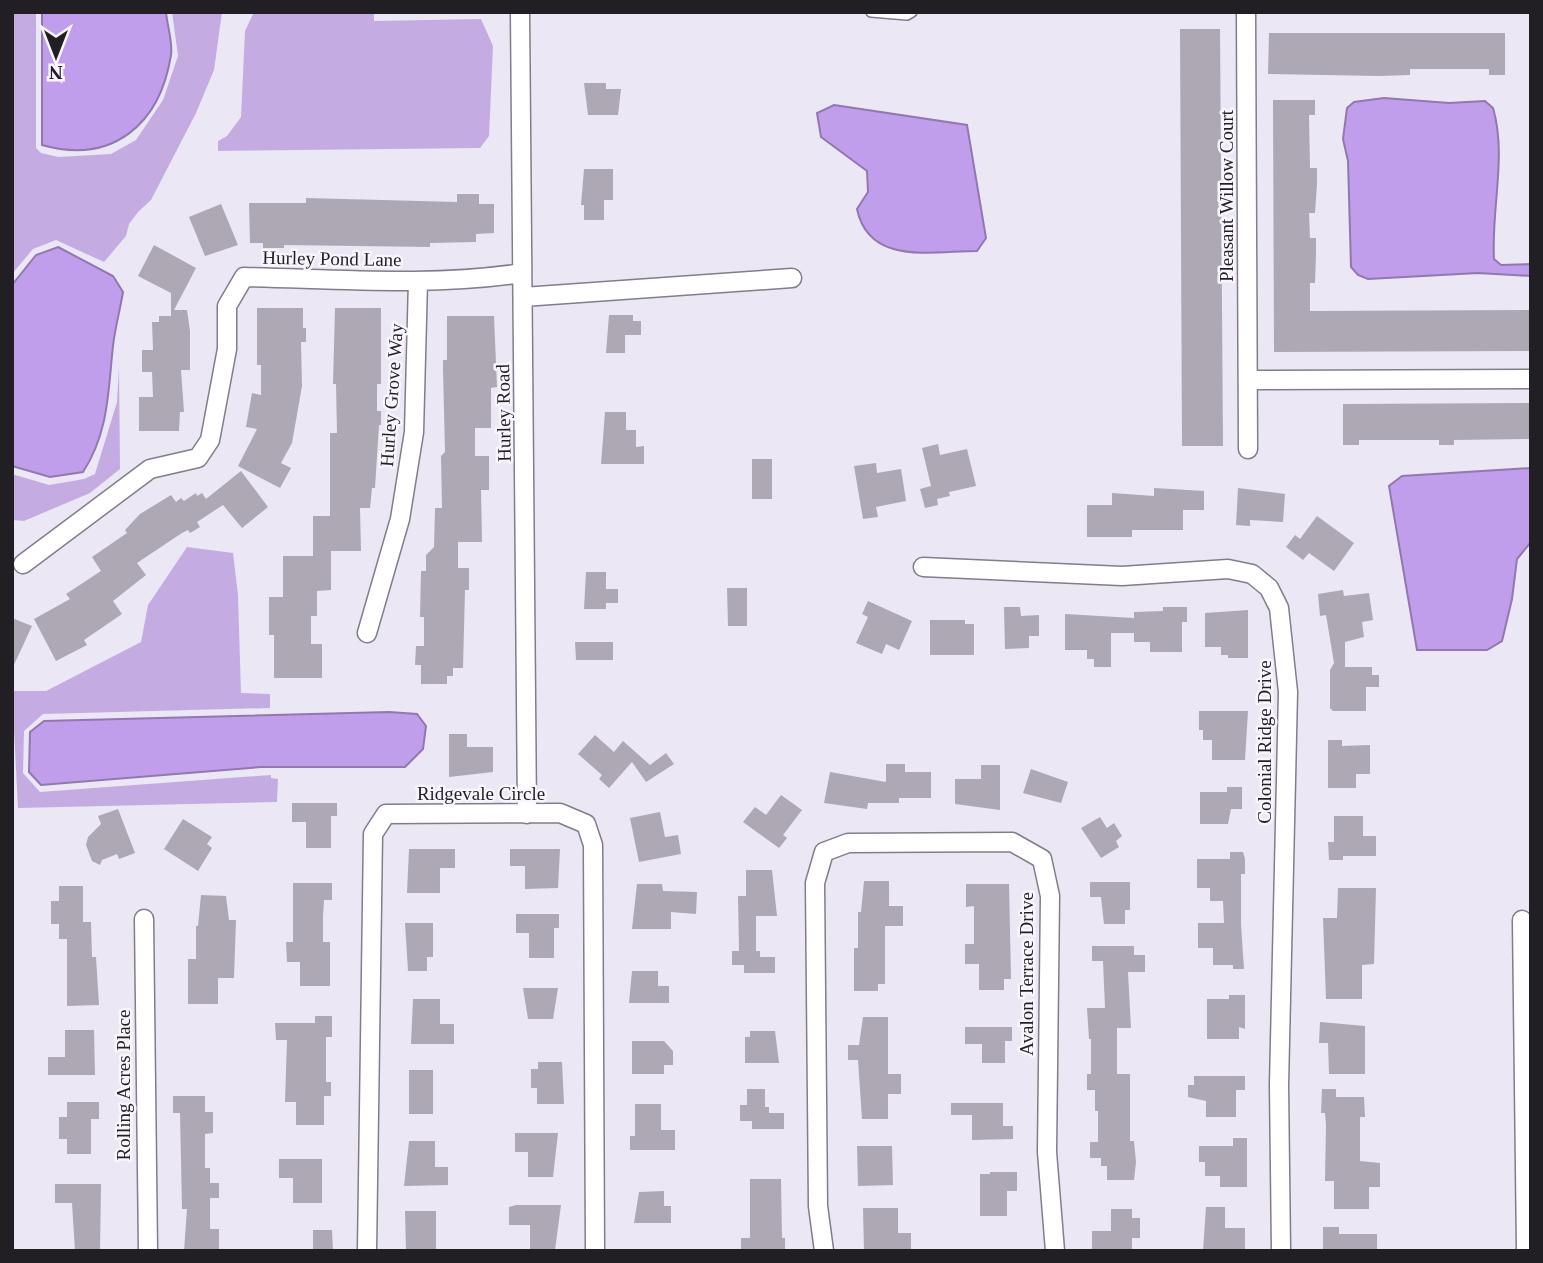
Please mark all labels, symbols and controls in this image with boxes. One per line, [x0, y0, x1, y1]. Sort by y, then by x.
north arrow [21, 21, 91, 91]
text: N [49, 62, 63, 83]
street label: Pleasant Willow Court [1216, 109, 1237, 282]
street label: Hurley Pond Lane [262, 247, 402, 270]
street label: Hurley Grove Way [376, 322, 407, 467]
street label: Hurley Road [492, 364, 515, 462]
street label: Colonial Ridge Drive [1254, 660, 1275, 824]
street label: Ridgevale Circle [417, 783, 545, 804]
street label: Avalon Terrace Drive [1016, 892, 1037, 1056]
street label: Rolling Acres Place [113, 1010, 134, 1160]

